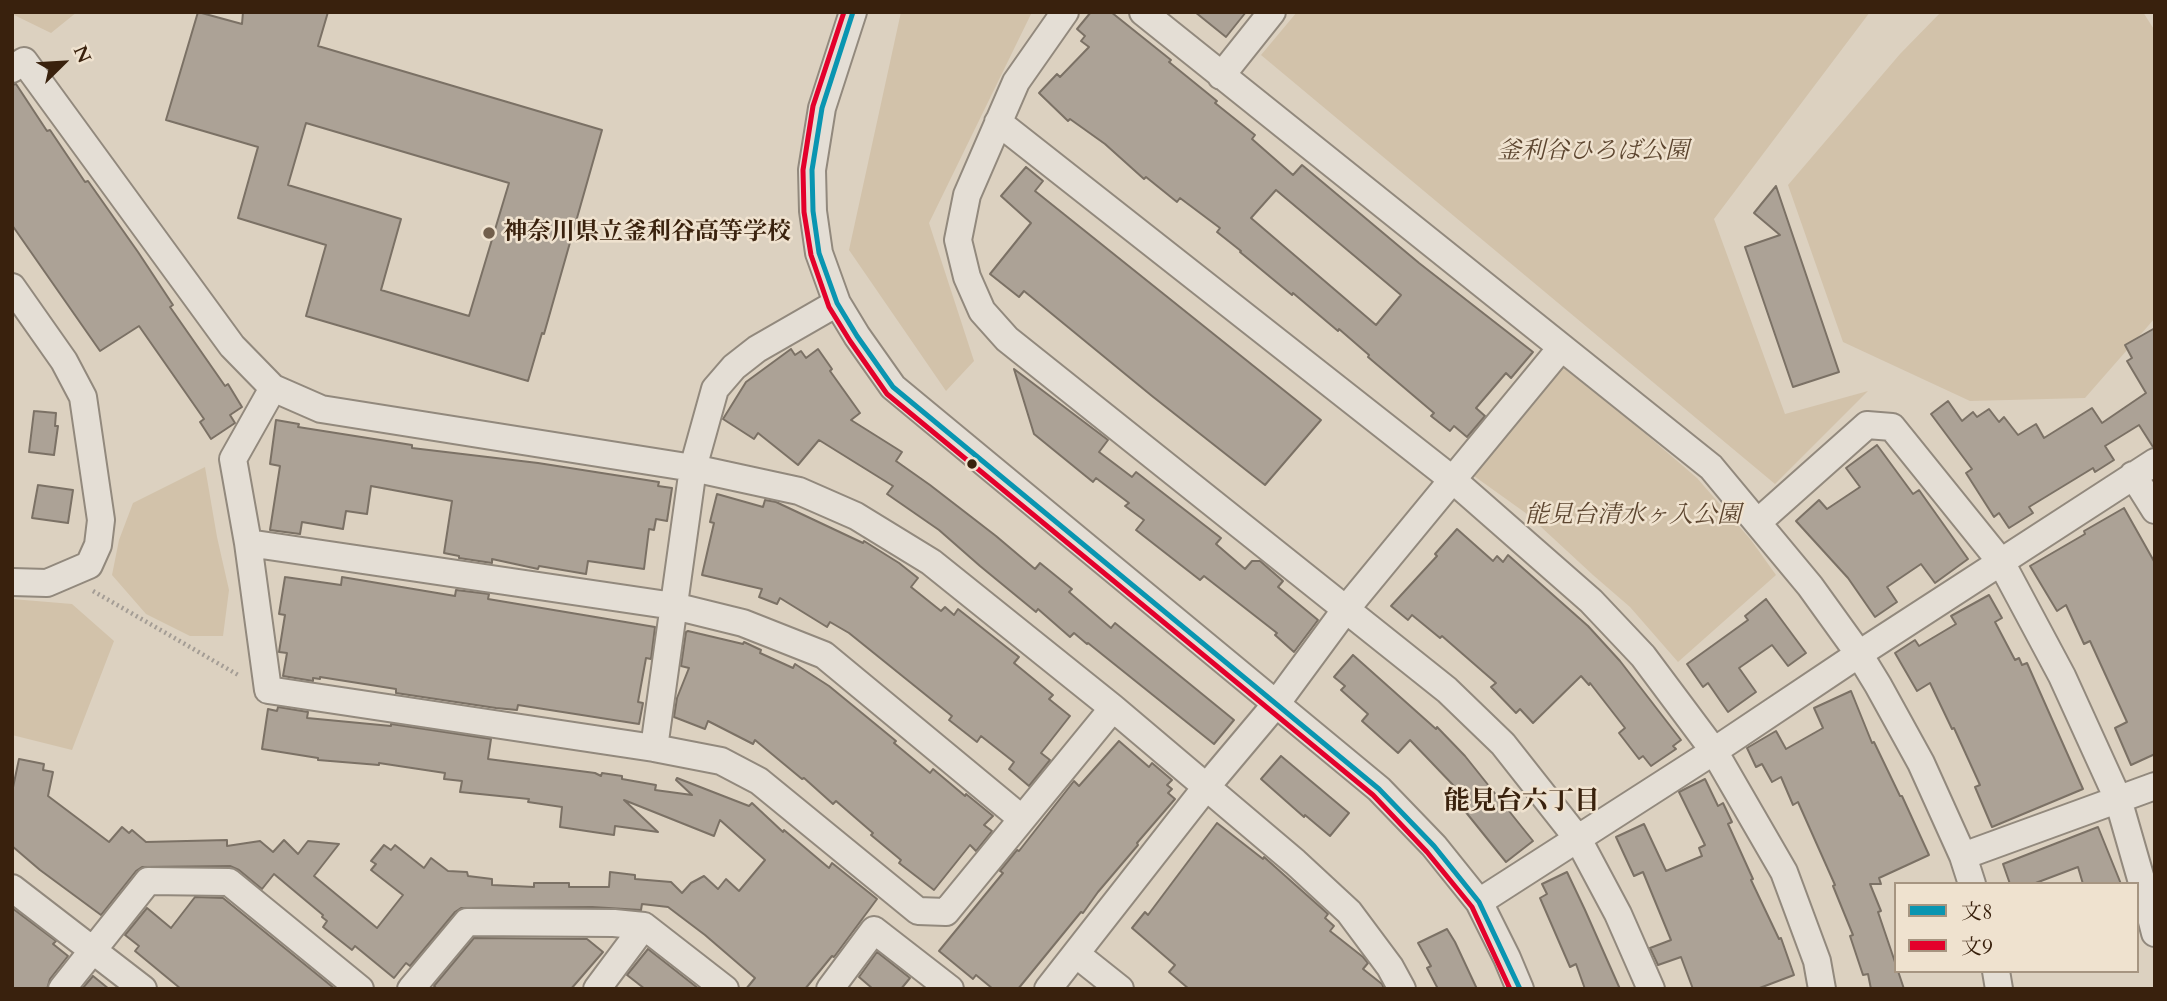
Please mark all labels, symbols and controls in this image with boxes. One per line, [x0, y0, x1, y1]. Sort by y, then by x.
north arrow [28, 28, 98, 98]
text: N [67, 42, 97, 67]
park label: 釜利谷ひろば公園 [1497, 138, 1689, 166]
place label: 神奈川県立釜利谷高等学校 [503, 219, 791, 247]
marker: 神奈川県立釜利谷高等学校 [481, 225, 497, 241]
unlabelled marker [965, 457, 979, 471]
park label: 能見台清水ヶ入公園 [1525, 502, 1741, 530]
district label: 能見台六丁目 [1444, 787, 1600, 819]
legend [1894, 882, 2139, 973]
text: 文8 [1961, 898, 1993, 927]
text: 文9 [1961, 933, 1993, 962]

